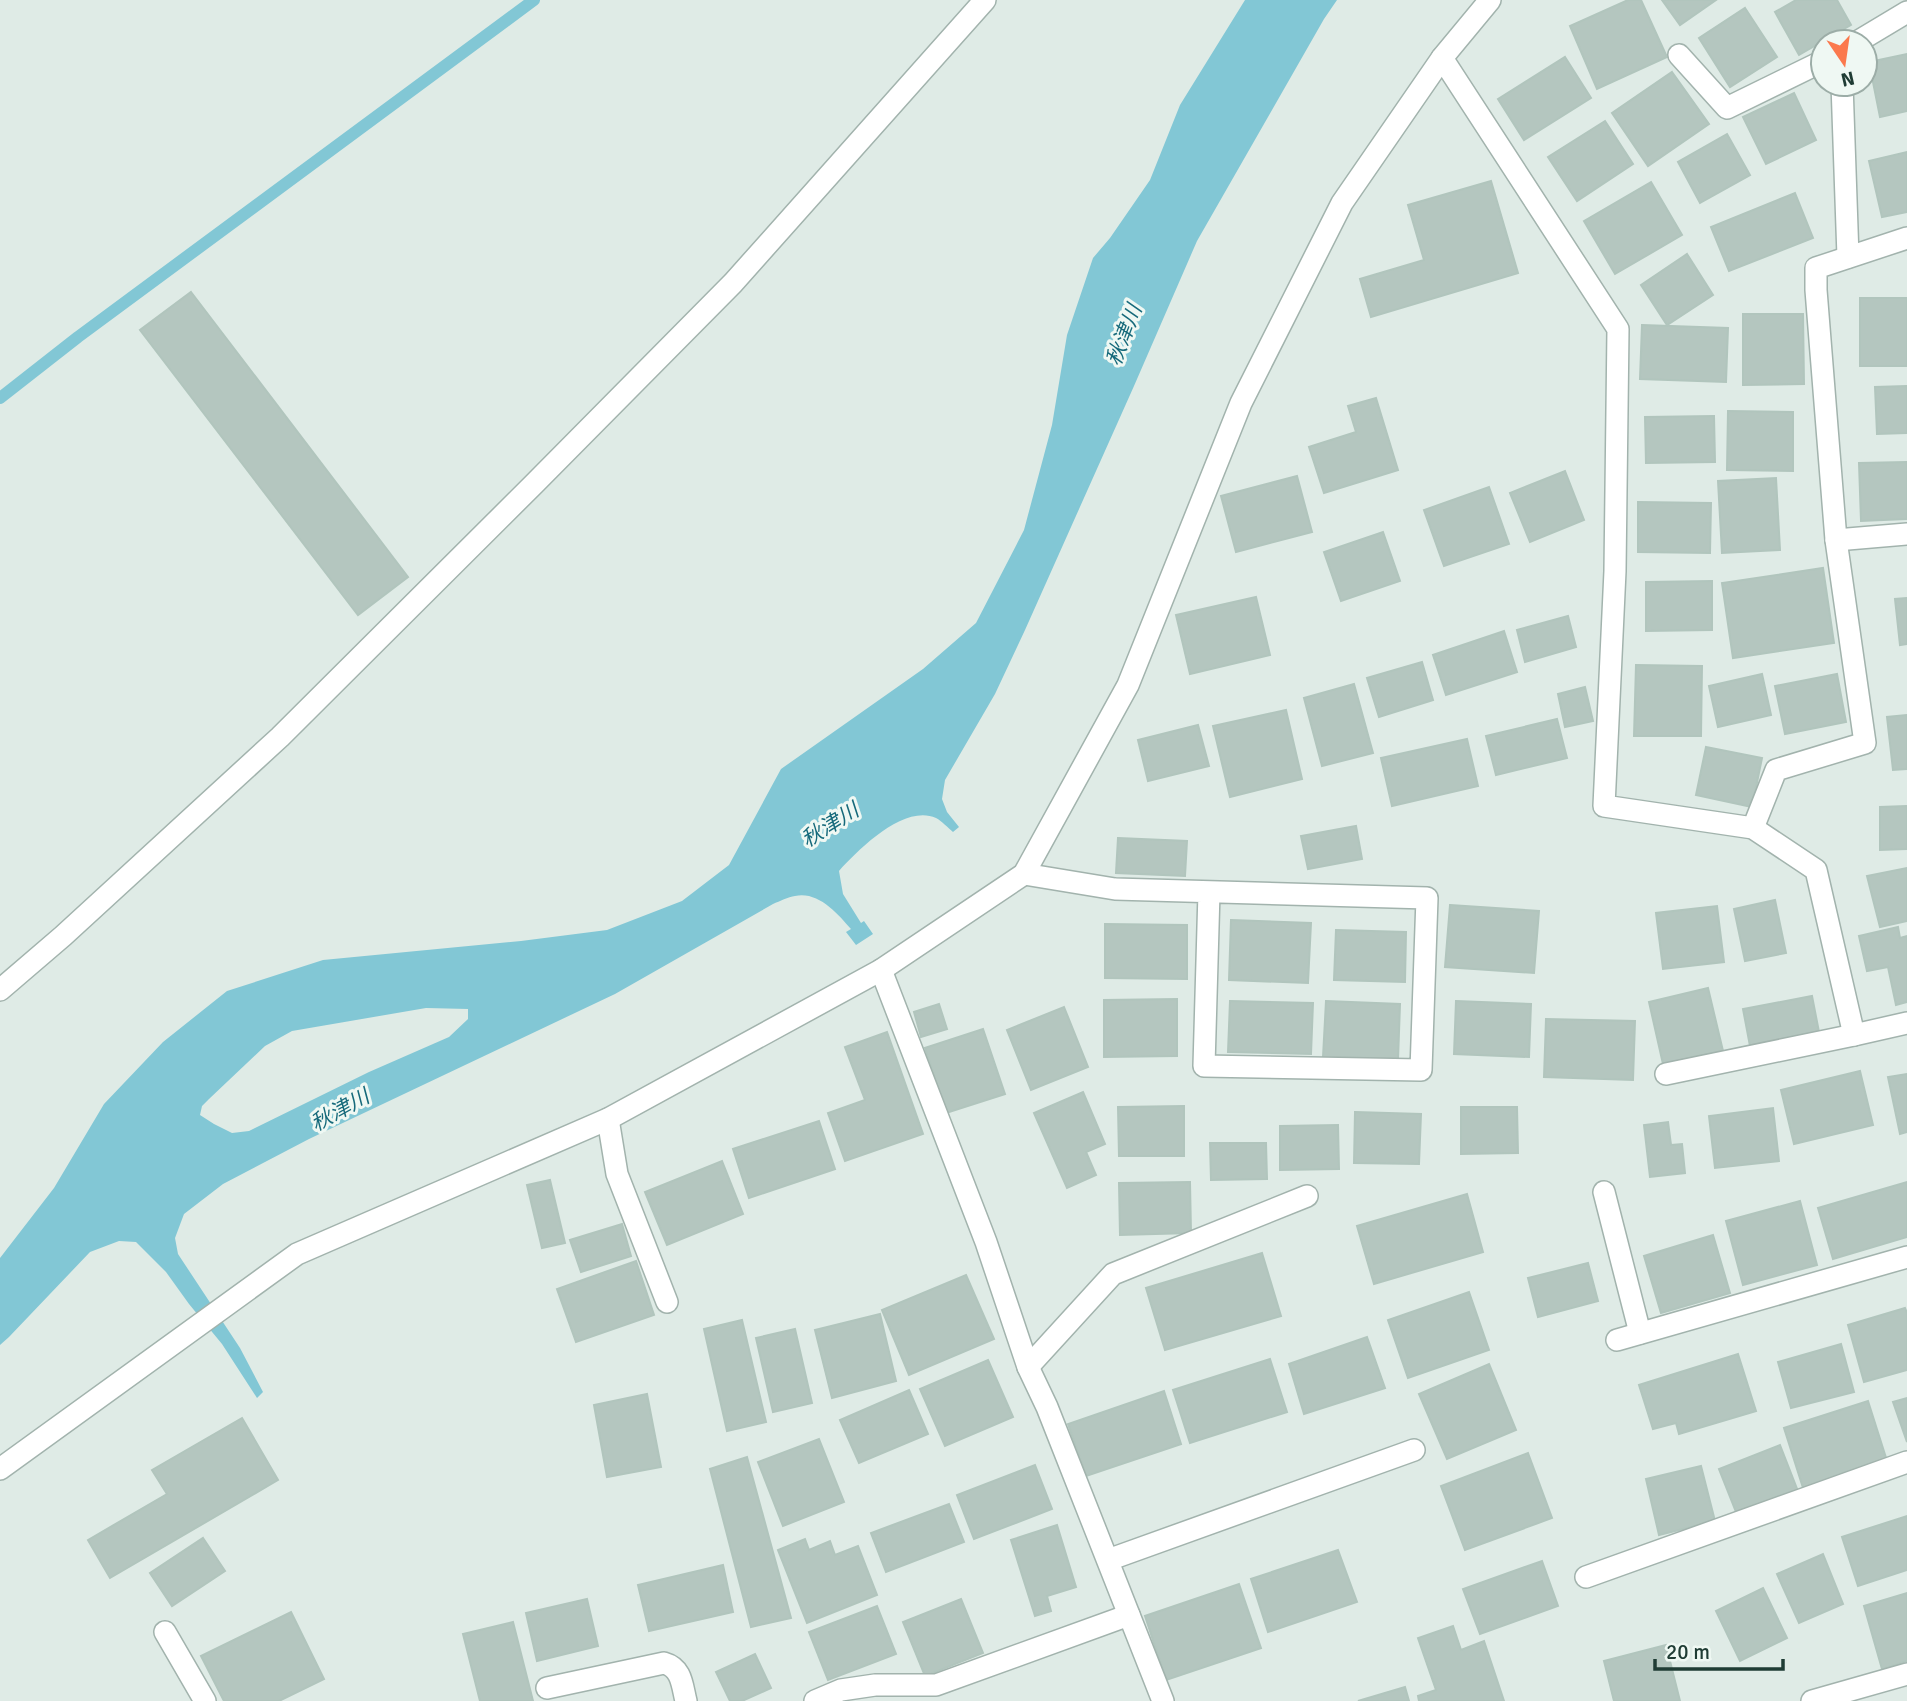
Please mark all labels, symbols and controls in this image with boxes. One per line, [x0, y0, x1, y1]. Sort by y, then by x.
north arrow [1809, 28, 1879, 98]
text: N [1838, 65, 1857, 92]
water label: 秋津川 [1101, 299, 1148, 369]
water label: 秋津川 [796, 796, 865, 853]
water label: 秋津川 [306, 1082, 376, 1137]
scale bar [1655, 1628, 1783, 1672]
text: 20 m [1666, 1639, 1710, 1665]

